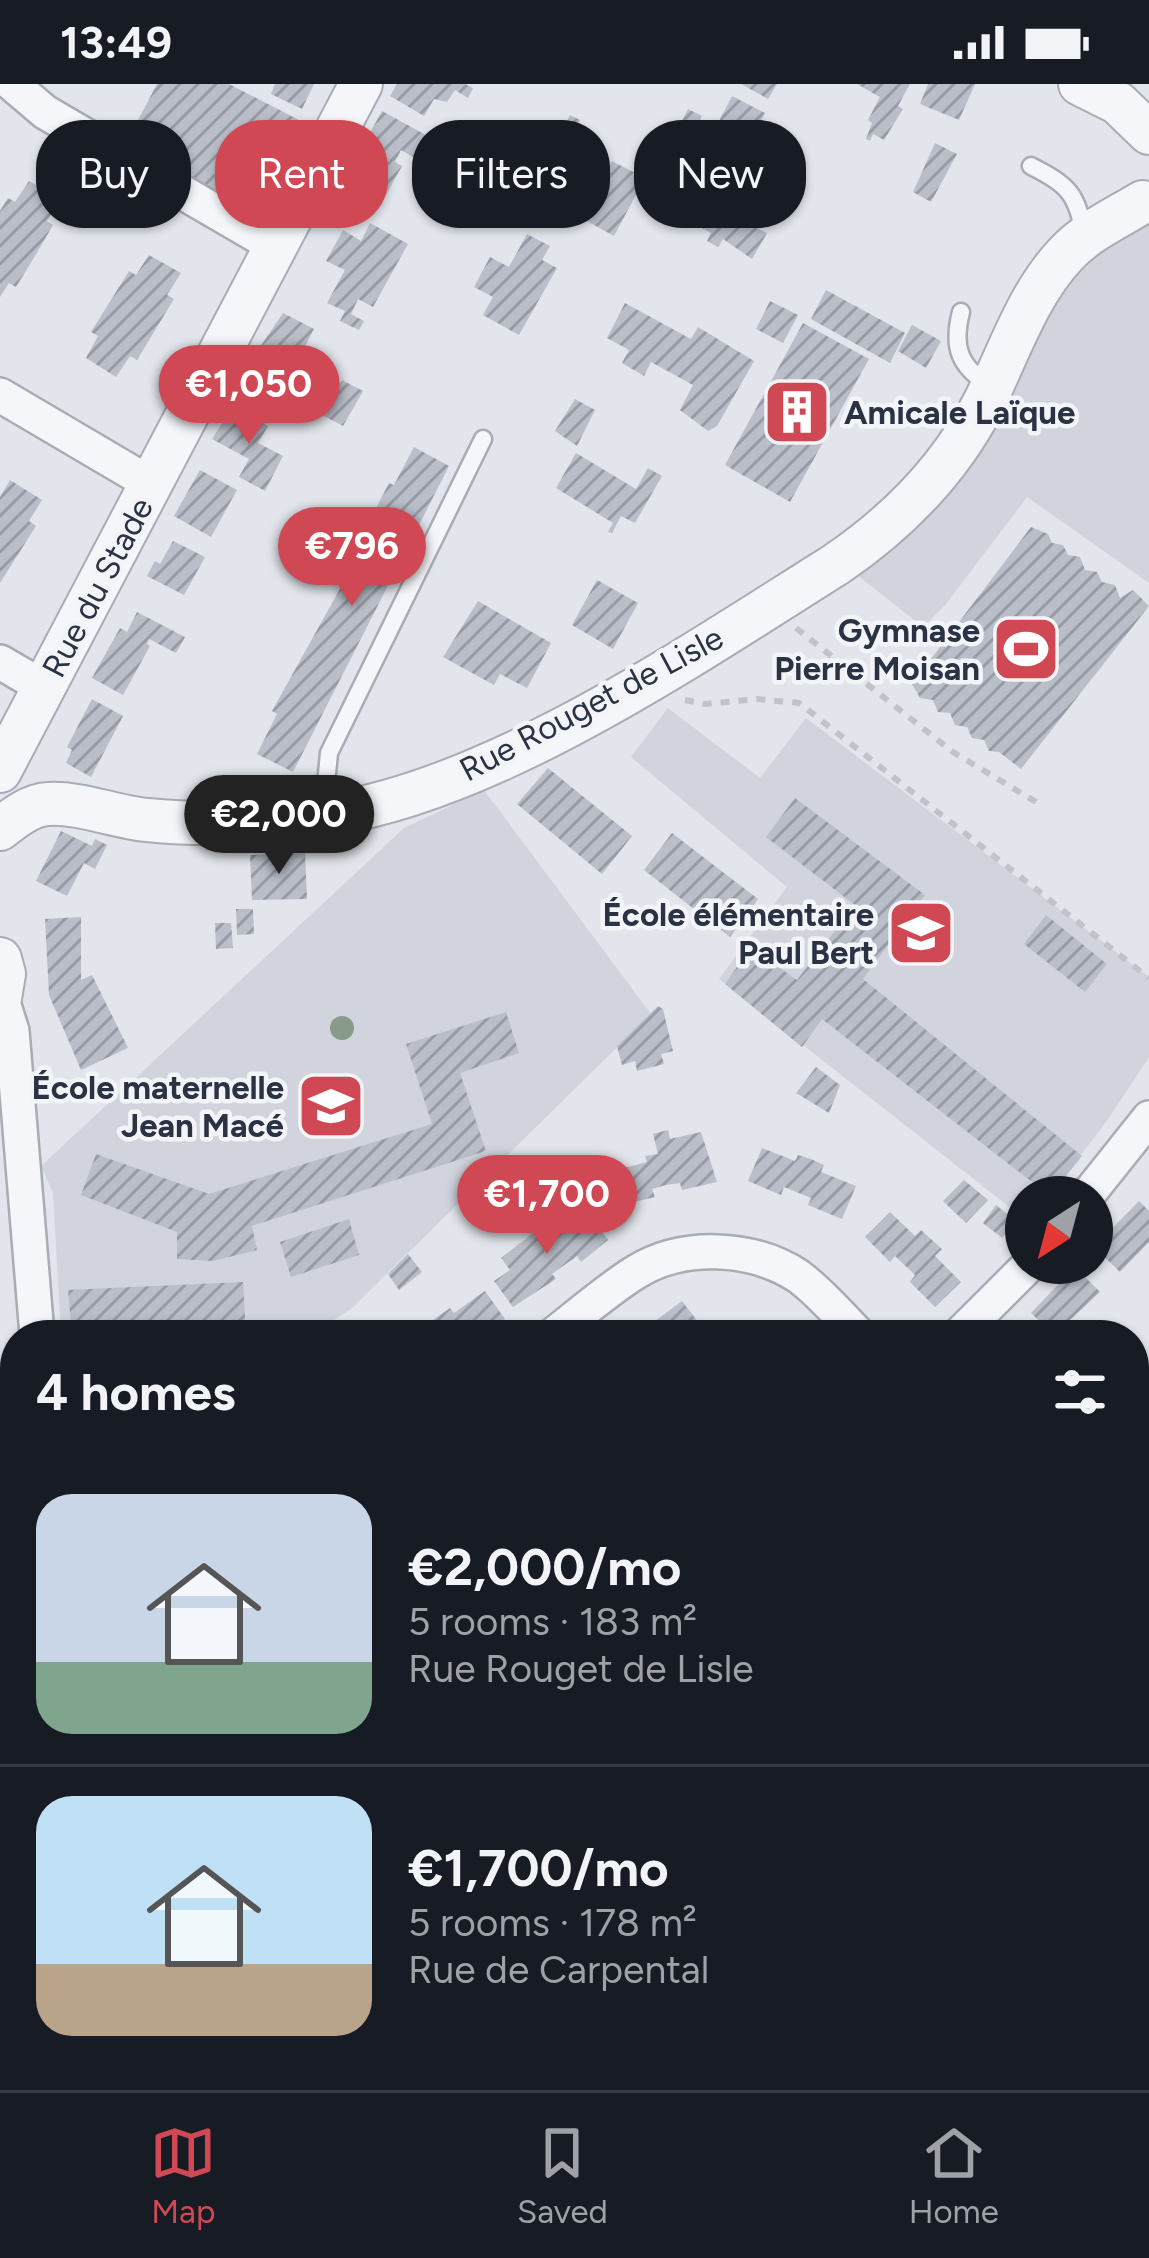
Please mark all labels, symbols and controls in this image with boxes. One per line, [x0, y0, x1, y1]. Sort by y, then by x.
text: 13:49 [60, 15, 172, 69]
chip: Buy [36, 120, 191, 228]
chip: Rent [215, 120, 388, 228]
chip: Filters [412, 120, 610, 228]
chip: New [634, 120, 806, 228]
pin: €1,050 [151, 345, 347, 447]
text: €1,050 [186, 360, 312, 407]
building icon: Amicale Laïque [762, 377, 832, 447]
place label: Amicale Laïque [844, 393, 1075, 432]
street label: Rue du Stade [34, 491, 161, 684]
pin: €796 [281, 507, 423, 609]
text: €796 [305, 522, 399, 569]
place label: Gymnase Pierre Moisan [774, 611, 980, 688]
sports icon: Gymnase Pierre Moisan [991, 614, 1061, 684]
street label: Rue Rouget de Lisle [453, 618, 729, 789]
pin: €2,000 [181, 775, 377, 877]
text: €2,000 [211, 790, 347, 837]
place label: École élémentaire Paul Bert [602, 895, 874, 972]
school or university icon: École élémentaire Paul Bert [886, 898, 956, 968]
place label: École maternelle Jean Macé [31, 1068, 284, 1145]
school or university icon: École maternelle Jean Macé [296, 1071, 366, 1141]
pin: €1,700 [449, 1155, 645, 1257]
text: €1,700 [484, 1170, 610, 1217]
north arrow [1005, 1176, 1113, 1284]
map controls [1005, 1176, 1113, 1284]
icon: filters [1047, 1359, 1113, 1425]
text: 4 homes [36, 1362, 236, 1423]
text: €2,000/mo [408, 1537, 681, 1598]
icon: home [132, 1542, 276, 1686]
text: 5 rooms · 183 m² [408, 1598, 697, 1645]
text: Rue Rouget de Lisle [408, 1645, 754, 1692]
text: €1,700/mo [408, 1838, 669, 1899]
icon: home [132, 1844, 276, 1988]
text: 5 rooms · 178 m² [408, 1899, 697, 1946]
text: Rue de Carpental [408, 1946, 709, 1993]
tab: Map [150, 2120, 216, 2231]
tab: Saved [517, 2120, 608, 2231]
tab: Home [909, 2120, 999, 2231]

